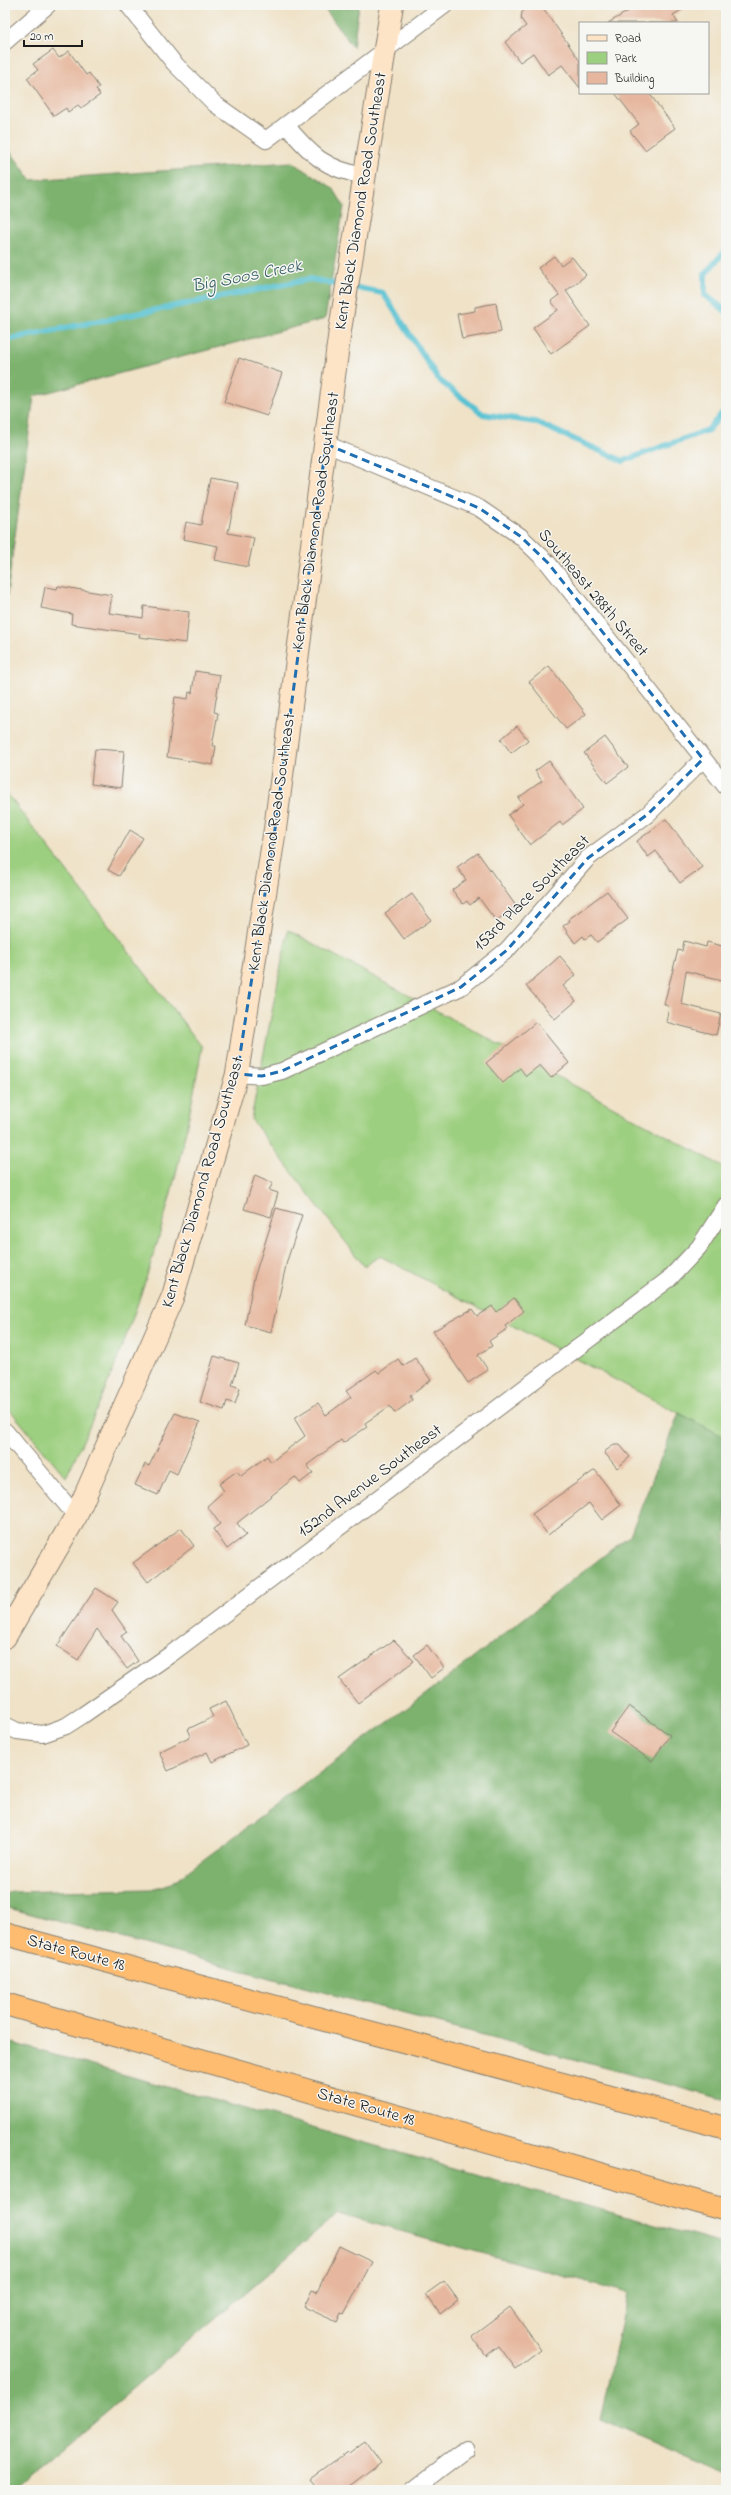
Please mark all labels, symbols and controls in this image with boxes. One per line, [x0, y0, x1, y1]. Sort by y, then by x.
scale bar [24, 22, 82, 48]
legend [579, 22, 709, 94]
text: 20 m [30, 28, 53, 46]
text: Road [615, 30, 641, 48]
text: Park [615, 50, 637, 68]
street label: Kent Black Diamond Road Southeast [328, 70, 394, 332]
text: Building [614, 70, 654, 89]
water label: Big Soos Creek [190, 253, 305, 300]
street label: Kent Black Diamond Road Southeast [285, 390, 347, 652]
street label: Southeast 288th Street [532, 523, 654, 663]
street label: Kent Black Diamond Road Southeast [241, 711, 303, 973]
street label: 153rd Place Southeast [468, 829, 596, 957]
street label: Kent Black Diamond Road Southeast [155, 1053, 251, 1311]
street label: 152nd Avenue Southeast [293, 1418, 448, 1544]
street label: State Route 18 [24, 1928, 128, 1978]
street label: State Route 18 [314, 2081, 418, 2133]

